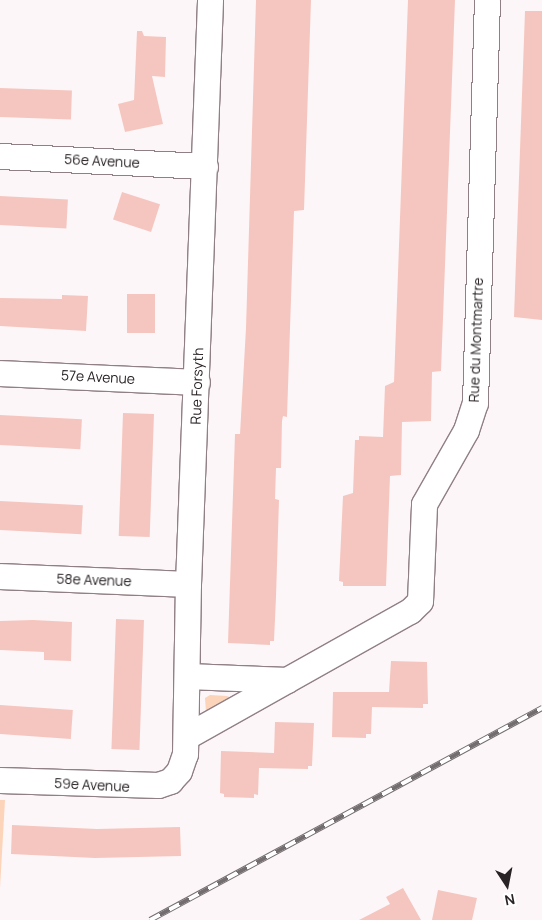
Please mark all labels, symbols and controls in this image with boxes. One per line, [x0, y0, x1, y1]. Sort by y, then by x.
street label: 56e Avenue [64, 151, 140, 171]
street label: Rue du Montmartre [465, 277, 487, 403]
street label: Rue Forsyth [187, 347, 207, 425]
street label: 57e Avenue [61, 367, 135, 387]
street label: 58e Avenue [56, 570, 132, 590]
street label: 59e Avenue [54, 775, 130, 795]
north arrow [482, 860, 532, 910]
text: N [503, 890, 517, 911]

